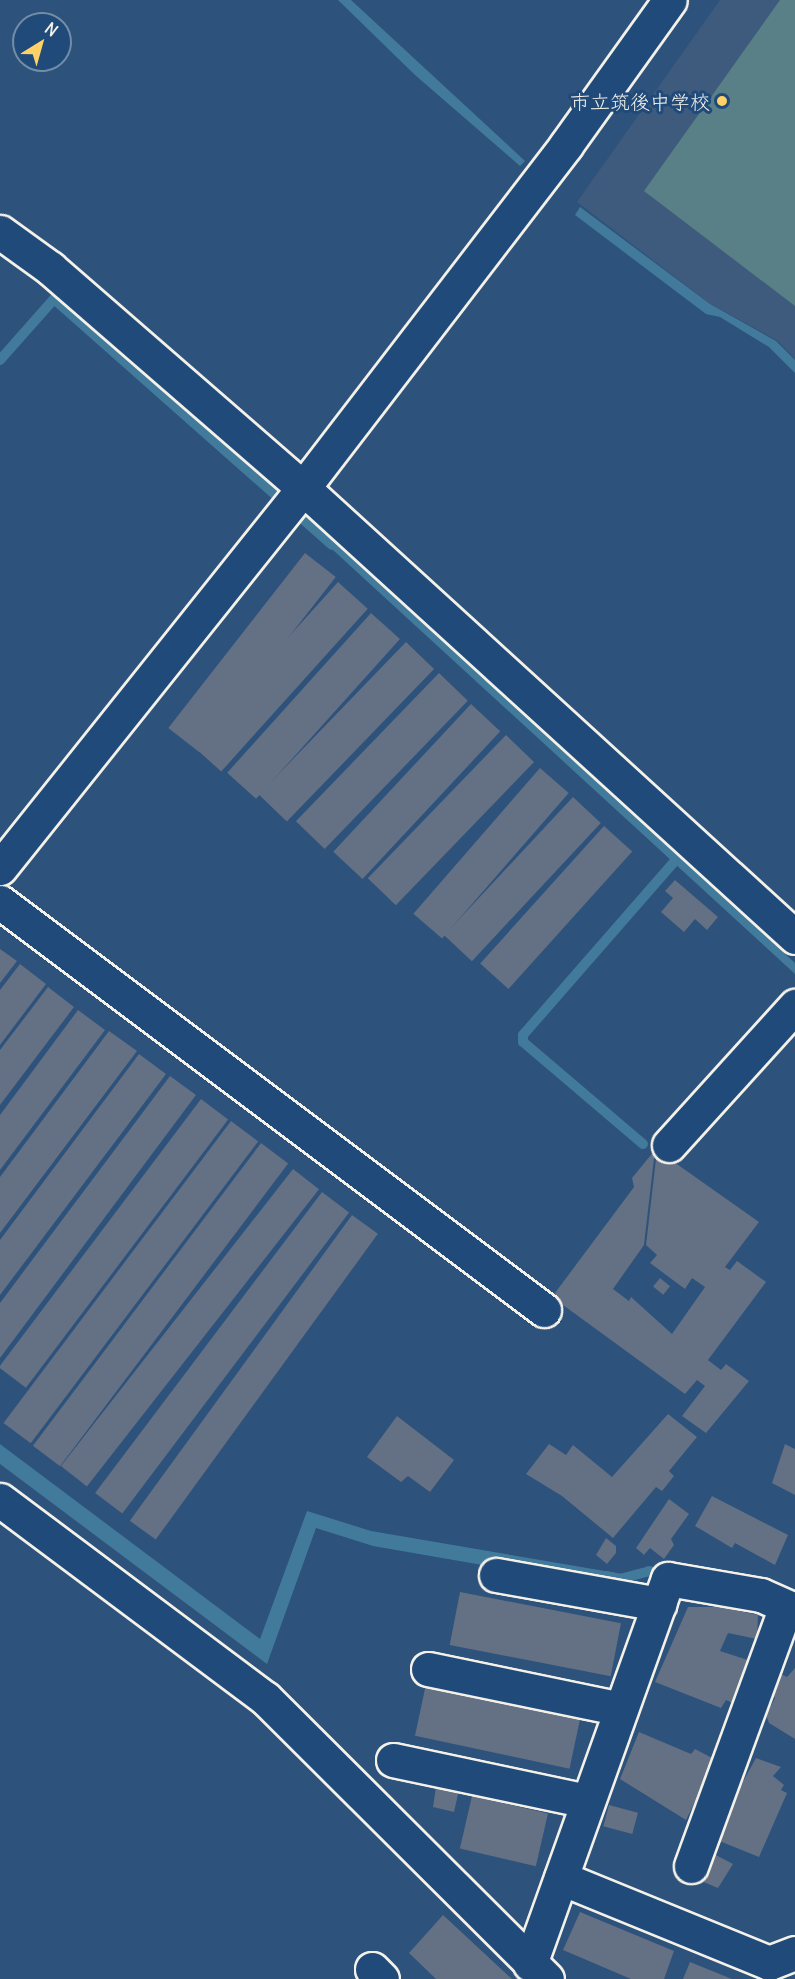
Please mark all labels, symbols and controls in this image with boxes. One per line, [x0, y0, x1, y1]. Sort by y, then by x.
north arrow [12, 12, 72, 72]
text: N [41, 18, 62, 41]
place label: 市立筑後中学校 [570, 89, 710, 113]
marker: 市立筑後中学校 [715, 94, 729, 108]

